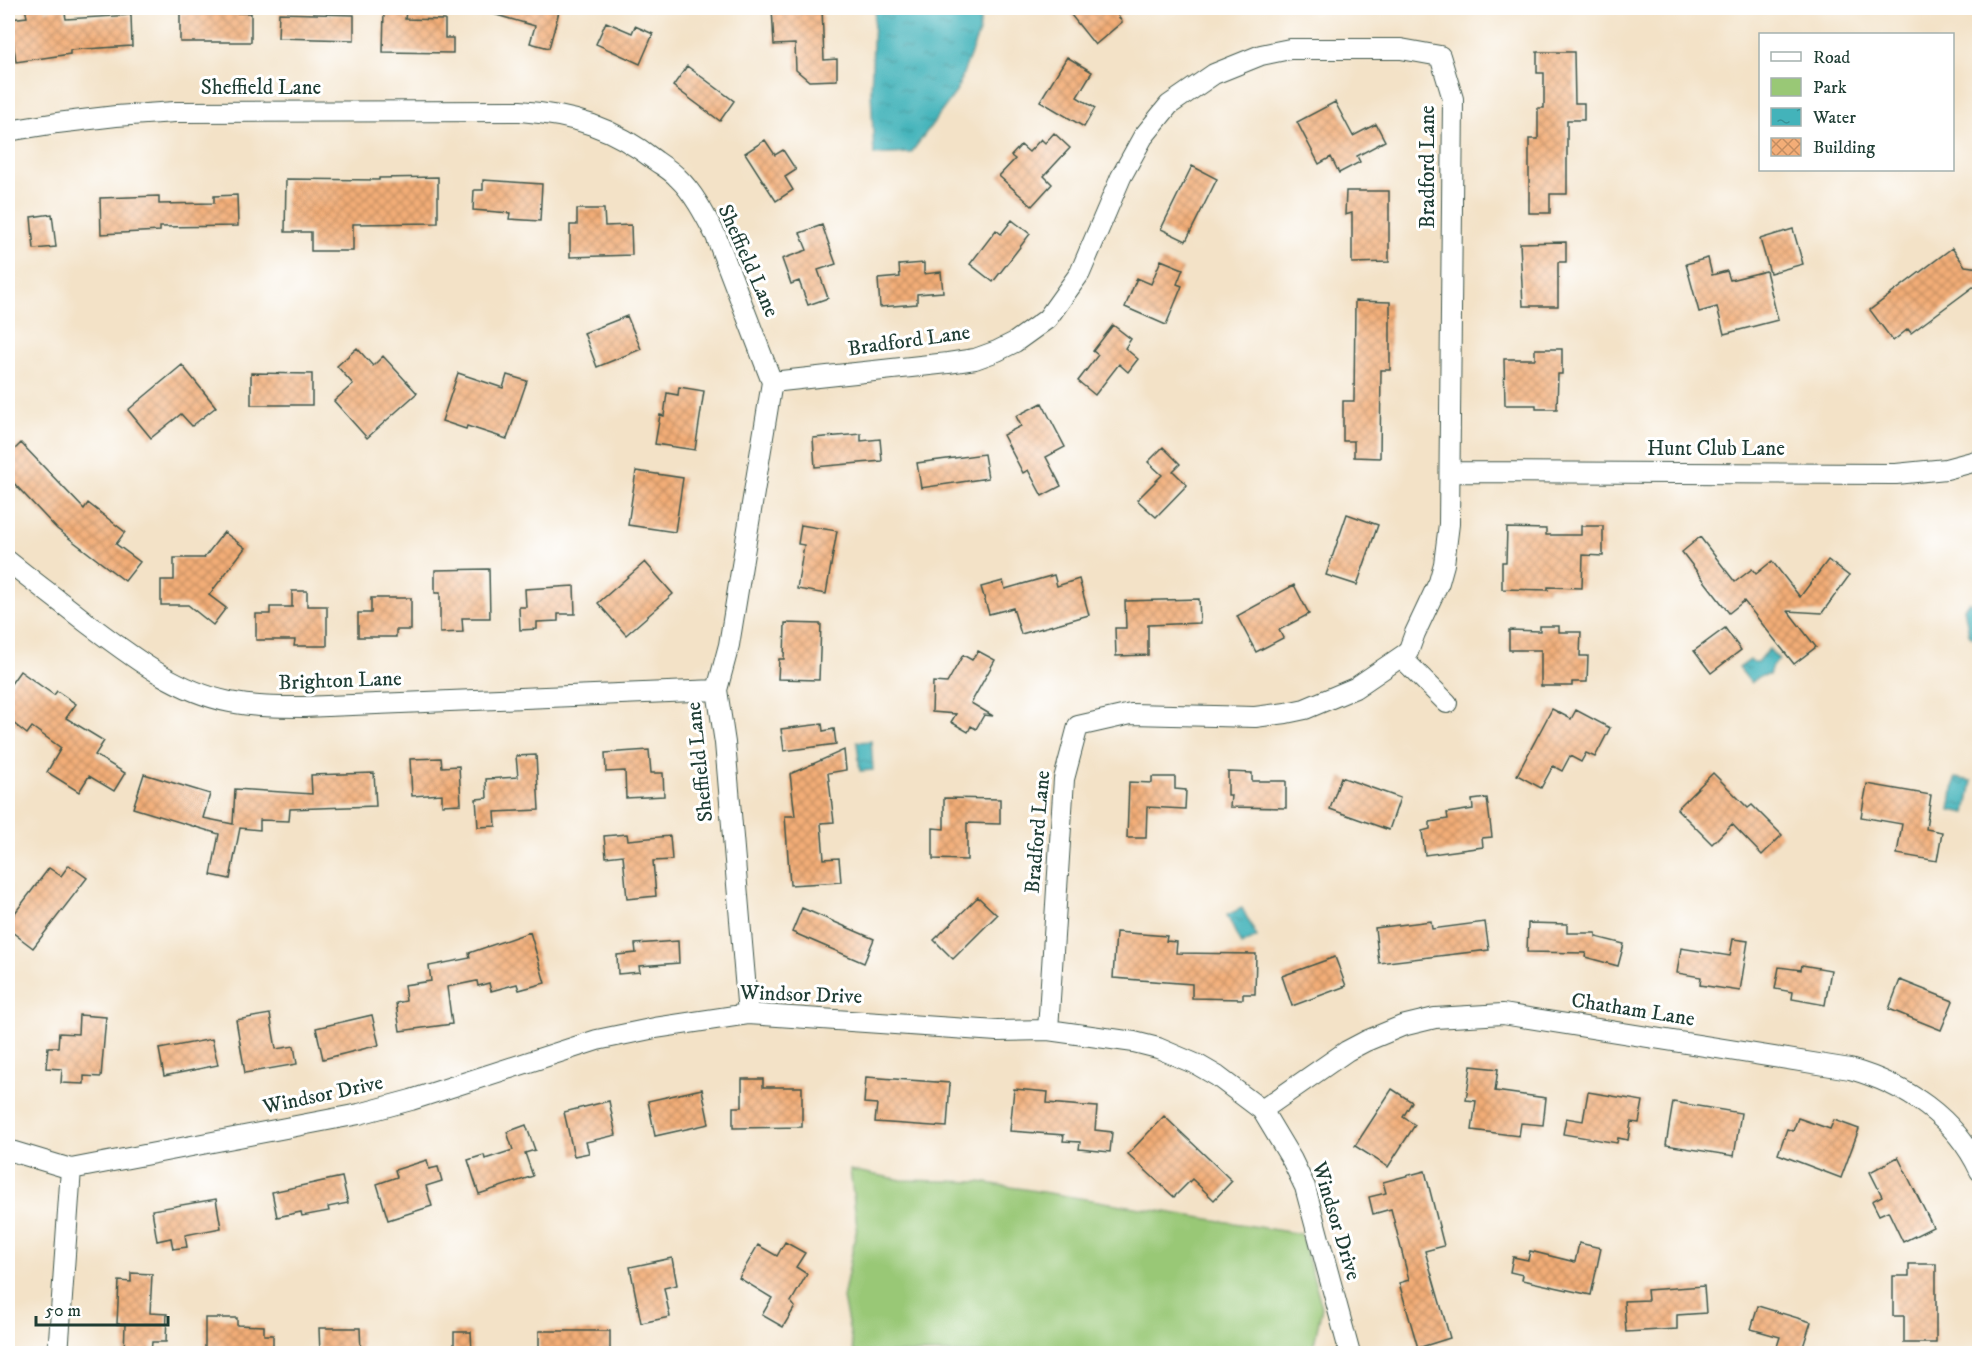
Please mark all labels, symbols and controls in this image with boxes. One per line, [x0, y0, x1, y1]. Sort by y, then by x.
legend [1759, 33, 1954, 171]
text: Road [1813, 47, 1850, 69]
street label: Sheffield Lane [201, 75, 322, 101]
text: Park [1813, 77, 1847, 99]
street label: Bradford Lane [1415, 105, 1441, 229]
text: Water [1812, 107, 1856, 129]
text: Building [1813, 137, 1875, 159]
street label: Sheffield Lane [712, 201, 785, 322]
street label: Bradford Lane [846, 319, 972, 362]
street label: Hunt Club Lane [1647, 436, 1785, 462]
street label: Brighton Lane [278, 666, 403, 696]
street label: Sheffield Lane [681, 700, 719, 823]
street label: Bradford Lane [1020, 769, 1056, 895]
street label: Windsor Drive [738, 980, 863, 1010]
street label: Chatham Lane [1569, 987, 1697, 1033]
street label: Windsor Drive [260, 1070, 386, 1121]
street label: Windsor Drive [1305, 1158, 1366, 1284]
scale bar [36, 1289, 168, 1327]
text: 50 m [45, 1300, 81, 1322]

